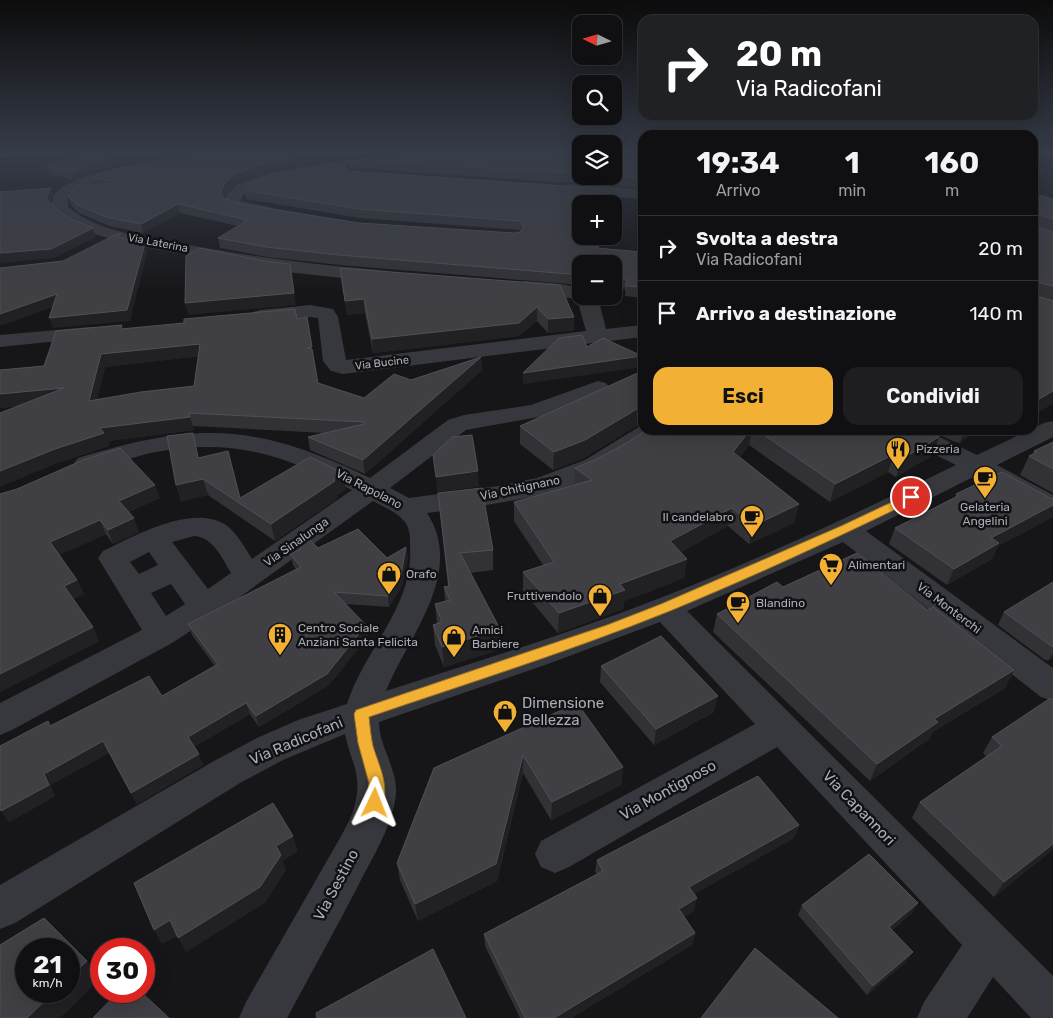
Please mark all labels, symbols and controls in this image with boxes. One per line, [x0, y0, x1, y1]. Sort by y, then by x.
north arrow [572, 15, 622, 65]
map controls [572, 15, 622, 305]
text: 20 m [736, 33, 822, 75]
icon: right [653, 35, 718, 100]
button: search [572, 75, 622, 125]
text: Via Radicofani [736, 75, 882, 102]
button: layers [572, 135, 622, 185]
text: 19:34 [697, 145, 780, 181]
text: 1 [845, 145, 860, 181]
text: 160 [925, 145, 979, 181]
text: Arrivo [716, 181, 760, 200]
text: min [838, 181, 866, 200]
text: m [945, 181, 959, 200]
button: + [572, 195, 622, 245]
text: Svolta a destra [696, 227, 838, 250]
street label: Via Laterina [127, 231, 189, 255]
icon: right [653, 234, 681, 262]
text: 20 m [978, 237, 1023, 260]
text: Via Radicofani [696, 250, 802, 269]
button: − [572, 255, 622, 305]
icon: arrive [653, 299, 681, 327]
text: Arrivo a destinazione [696, 302, 897, 325]
text: 140 m [969, 302, 1023, 325]
street label: Via Bucine [354, 353, 410, 373]
button: Esci [653, 367, 833, 425]
button: Condividi [843, 367, 1023, 425]
restaurant icon: Pizzeria [885, 436, 911, 470]
place label: Pizzeria [916, 442, 960, 456]
cafe icon: Gelateria Angelini [972, 465, 998, 499]
street label: Via Rapolano [334, 466, 405, 512]
street label: Via Chitignano [479, 473, 561, 503]
pin [890, 476, 932, 518]
icon: arrive [897, 483, 925, 511]
place label: Gelateria Angelini [960, 500, 1010, 528]
cafe icon: Il candelabro [739, 504, 765, 538]
place label: Il candelabro [662, 510, 734, 524]
street label: Via Sinalunga [261, 515, 331, 569]
supermarket icon: Alimentari [818, 552, 844, 586]
place label: Alimentari [848, 558, 905, 572]
shop icon: Orafo [376, 561, 402, 595]
place label: Orafo [406, 567, 437, 581]
street label: Via Monterchi [914, 579, 984, 637]
shop icon: Fruttivendolo [587, 583, 613, 617]
place label: Fruttivendolo [507, 589, 582, 603]
cafe icon: Blandino [725, 590, 751, 624]
place label: Blandino [756, 596, 805, 610]
place label: Centro Sociale Anziani Santa Felicita [298, 621, 418, 649]
building icon: Centro Sociale Anziani Santa Felicita [267, 622, 293, 656]
place label: Amici Barbiere [472, 623, 519, 651]
shop icon: Amici Barbiere [441, 624, 467, 658]
place label: Dimensione Bellezza [522, 694, 604, 729]
shop icon: Dimensione Bellezza [492, 699, 518, 733]
street label: Via Radicofani [247, 713, 345, 769]
street label: Via Montignoso [617, 756, 719, 824]
street label: Via Capannori [819, 767, 899, 849]
position arrow [348, 776, 400, 828]
street label: Via Sestino [310, 846, 362, 924]
speed limit sign: 30 [90, 938, 155, 1003]
text: 21 [33, 950, 62, 979]
text: km/h [33, 976, 62, 990]

